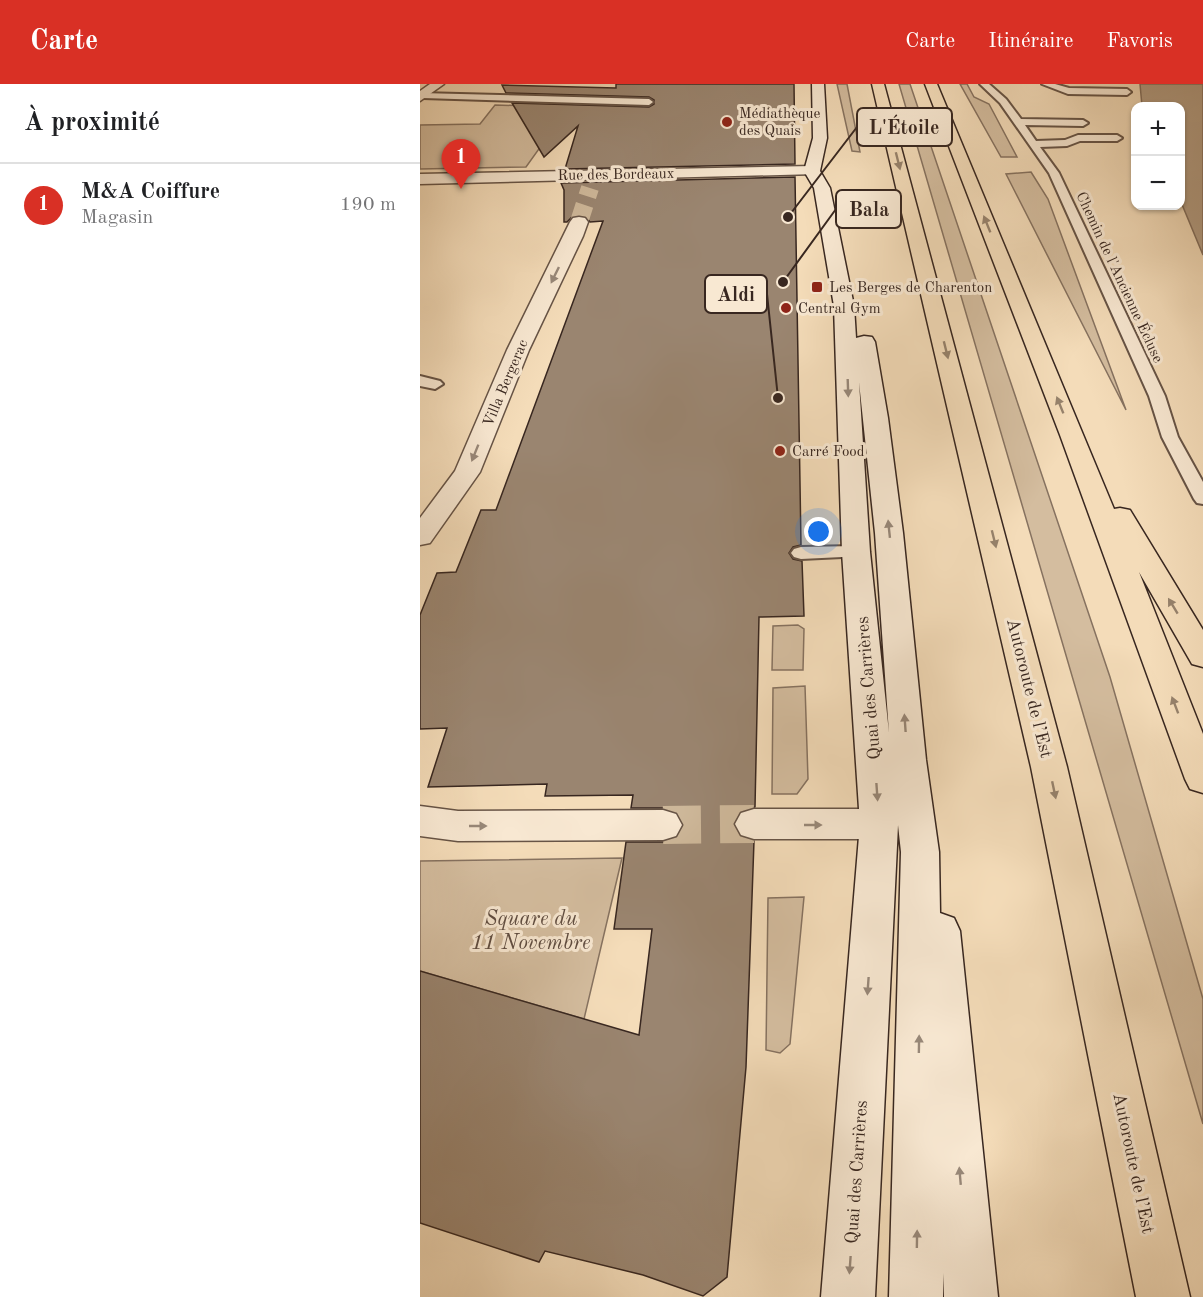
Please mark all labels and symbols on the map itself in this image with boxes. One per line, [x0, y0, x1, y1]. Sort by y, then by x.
place label: Médiathèque des Quais [739, 107, 821, 139]
callout: L'Étoile [857, 108, 952, 146]
text: L'Étoile [869, 114, 939, 139]
marker: Médiathèque des Quais [720, 115, 734, 129]
pin: 1 [442, 140, 480, 189]
one-way arrow [894, 152, 903, 170]
street label: Rue des Bordeaux [557, 167, 675, 184]
street label: Chemin de l'Ancienne Écluse [1072, 189, 1168, 365]
callout: Bala [836, 190, 901, 228]
text: Bala [849, 201, 889, 221]
one-way arrow [982, 215, 991, 233]
one-way arrow [550, 267, 560, 284]
callout: Aldi [705, 275, 767, 313]
marker: Les Berges de Charenton [810, 280, 824, 294]
place label: Les Berges de Charenton [829, 281, 992, 296]
text: Aldi [717, 286, 755, 306]
marker: Central Gym [779, 301, 793, 315]
place label: Central Gym [798, 302, 881, 317]
street label: Villa Bergerac [481, 337, 532, 429]
one-way arrow [942, 341, 951, 359]
one-way arrow [843, 378, 853, 397]
one-way arrow [1055, 396, 1065, 414]
one-way arrow [470, 444, 479, 462]
marker: Carré Food [773, 444, 787, 458]
place label: Carré Food [792, 445, 865, 460]
your location [804, 517, 833, 546]
one-way arrow [884, 520, 894, 539]
one-way arrow [989, 530, 999, 548]
one-way arrow [1168, 597, 1178, 614]
street label: Quai des Carrières [854, 615, 884, 760]
street label: Autoroute de l’Est [1003, 617, 1055, 760]
one-way arrow [1170, 696, 1179, 714]
one-way arrow [901, 714, 910, 733]
one-way arrow [1050, 781, 1059, 800]
one-way arrow [872, 782, 881, 801]
one-way arrow [803, 820, 822, 830]
one-way arrow [469, 821, 488, 831]
park label: Square du 11 Novembre [471, 909, 591, 954]
one-way arrow [864, 977, 873, 996]
one-way arrow [914, 1034, 924, 1053]
street label: Autoroute de l’Est [1109, 1091, 1157, 1235]
street label: Quai des Carrières [843, 1100, 871, 1244]
one-way arrow [955, 1166, 965, 1185]
one-way arrow [912, 1229, 922, 1248]
one-way arrow [845, 1255, 855, 1274]

